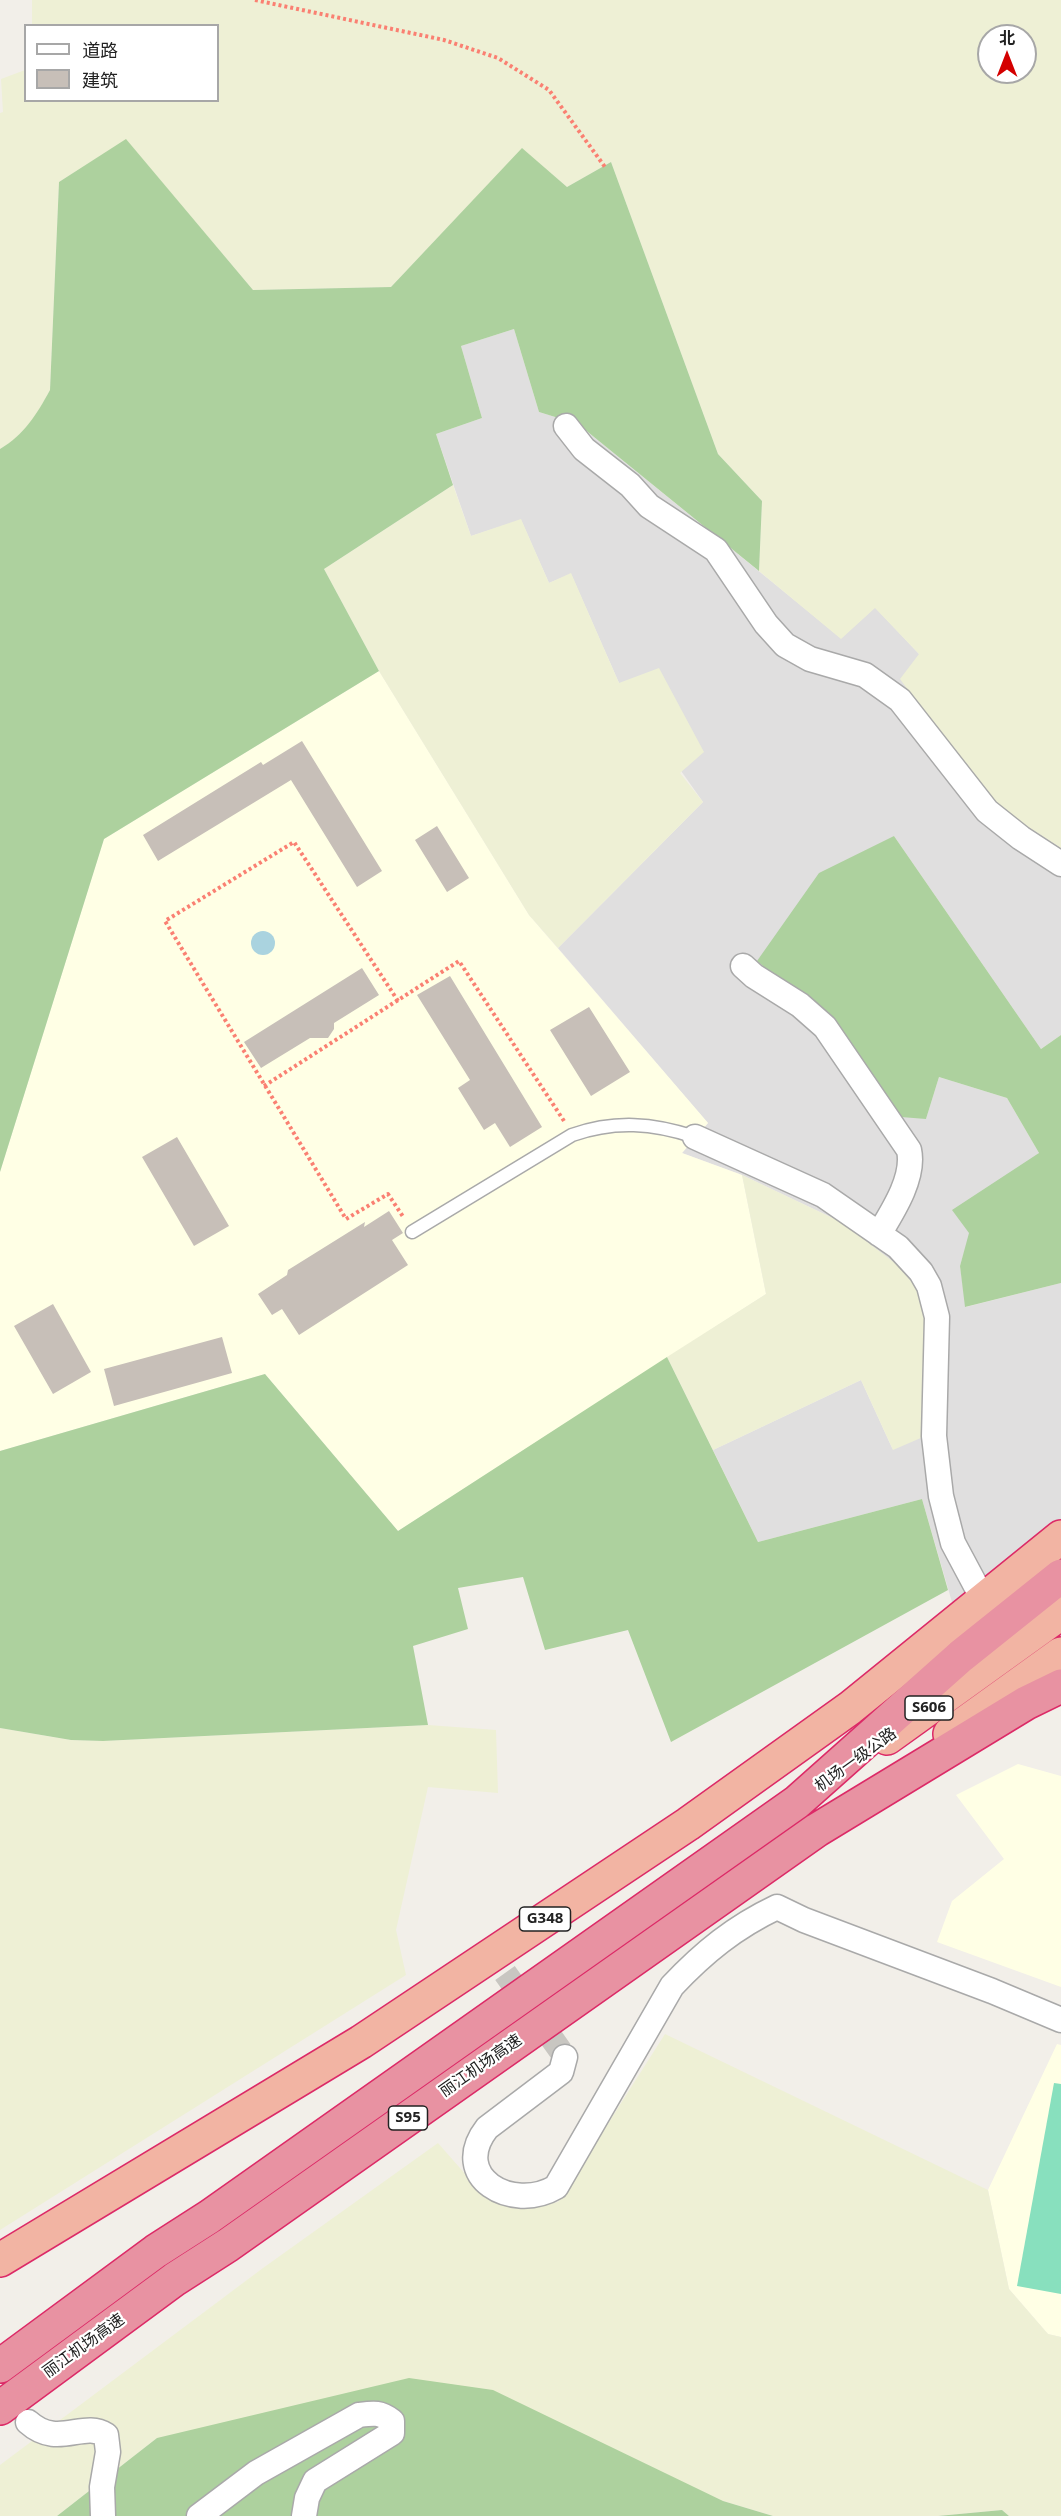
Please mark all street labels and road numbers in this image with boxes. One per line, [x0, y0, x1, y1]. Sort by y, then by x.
road number: S606 [905, 1696, 953, 1720]
street label: 机场一级公路 [812, 1724, 900, 1796]
road number: G348 [520, 1907, 570, 1931]
street label: 丽江机场高速 [436, 2031, 526, 2101]
road number: S95 [388, 2106, 428, 2130]
street label: 丽江机场高速 [40, 2310, 128, 2382]

